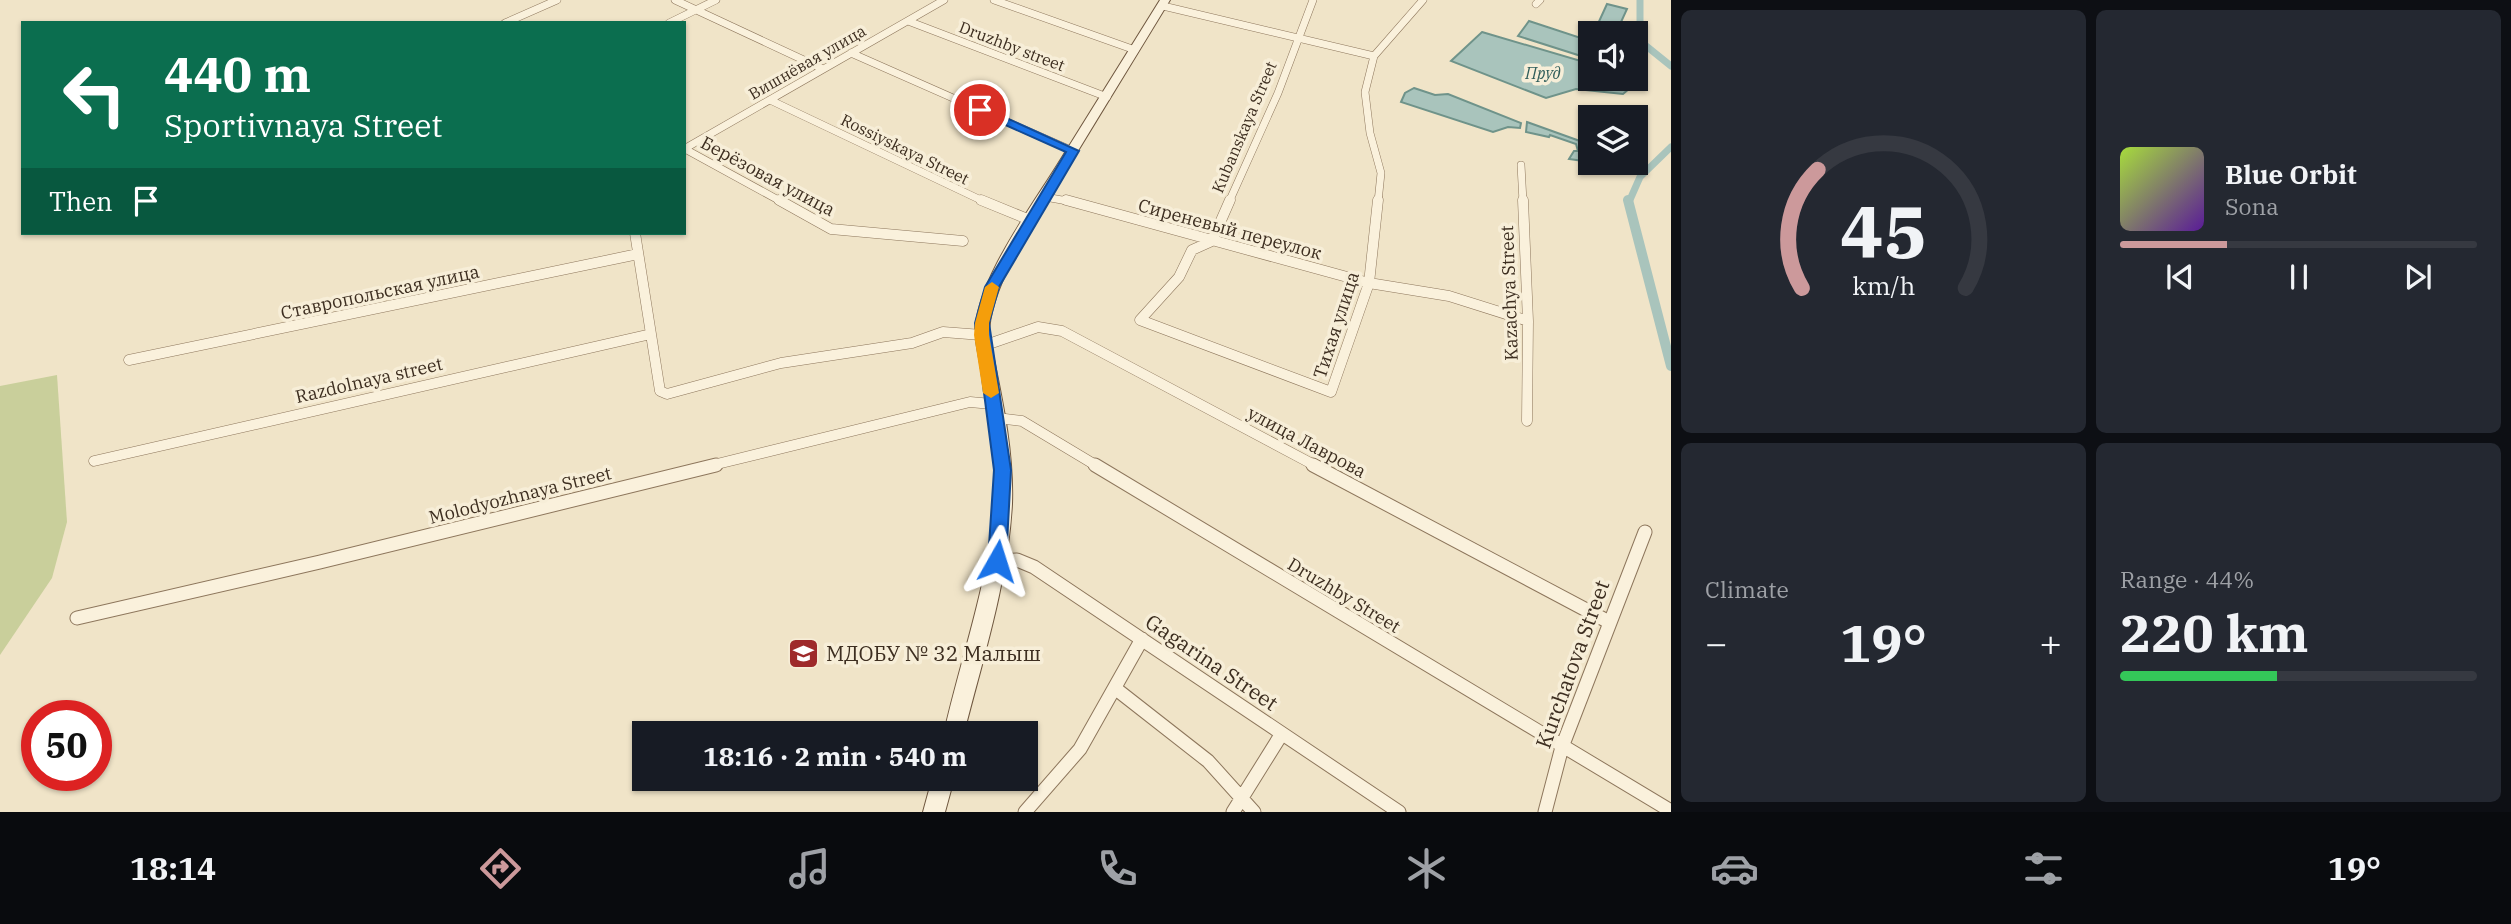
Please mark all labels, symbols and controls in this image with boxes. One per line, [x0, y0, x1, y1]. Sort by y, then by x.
street label: Druzhby street [956, 17, 1068, 75]
street label: Вишнёвая улица [745, 20, 870, 104]
map controls [1578, 21, 1648, 175]
button: sound [1578, 21, 1648, 91]
text: 440 m [164, 42, 311, 105]
icon: left [49, 49, 140, 140]
street label: Kubanskaya Street [1207, 58, 1281, 196]
water label: Пруд [1524, 63, 1561, 83]
pin [950, 80, 1010, 140]
icon: arrive [961, 91, 999, 129]
text: Sportivnaya Street [164, 104, 443, 146]
button: layers [1578, 105, 1648, 175]
street label: Rossiyskaya Street [838, 109, 973, 189]
street label: Берёзовая улица [697, 131, 839, 221]
text: Blue Orbit [2225, 157, 2357, 191]
icon: arrive [127, 182, 165, 220]
text: 45 [1840, 183, 1927, 278]
text: Then [49, 184, 113, 218]
text: Sona [2225, 191, 2279, 221]
street label: Сиреневый переулок [1136, 193, 1325, 265]
street label: Kazachya Street [1495, 225, 1523, 361]
icon: previous [2161, 258, 2199, 296]
icon: pause [2280, 258, 2318, 296]
icon: next [2399, 258, 2437, 296]
street label: Ставропольская улица [279, 260, 482, 324]
street label: Тихая улица [1308, 268, 1364, 381]
text: km/h [1852, 269, 1915, 302]
street label: Razdolnaya street [293, 352, 445, 408]
street label: улица Лаврова [1244, 401, 1370, 483]
street label: Molodyozhnaya Street [426, 461, 614, 529]
position arrow [960, 524, 1034, 598]
street label: Druzhby Street [1283, 552, 1405, 638]
text: Range · 44% [2120, 564, 2254, 594]
text: Climate [1705, 574, 1789, 604]
street label: Kurchatova Street [1529, 576, 1615, 752]
text: 220 km [2120, 599, 2309, 666]
street label: Gagarina Street [1140, 607, 1284, 717]
text: 19° [1840, 609, 1927, 676]
text: − [1705, 618, 1728, 667]
text: + [2039, 618, 2062, 667]
school or university icon: МДОБУ № 32 Малыш [786, 636, 820, 670]
place label: МДОБУ № 32 Малыш [826, 639, 1041, 667]
speed limit sign: 50 [21, 700, 112, 791]
text: 18:16 · 2 min · 540 m [703, 739, 967, 773]
icon: directions [476, 844, 525, 893]
icon: music [785, 844, 834, 893]
icon: phone [1093, 844, 1142, 893]
icon: climate [1402, 844, 1451, 893]
icon: car [1710, 844, 1759, 893]
icon: filters [2019, 844, 2068, 893]
text: 18:14 [130, 847, 216, 889]
text: 19° [2328, 847, 2381, 889]

